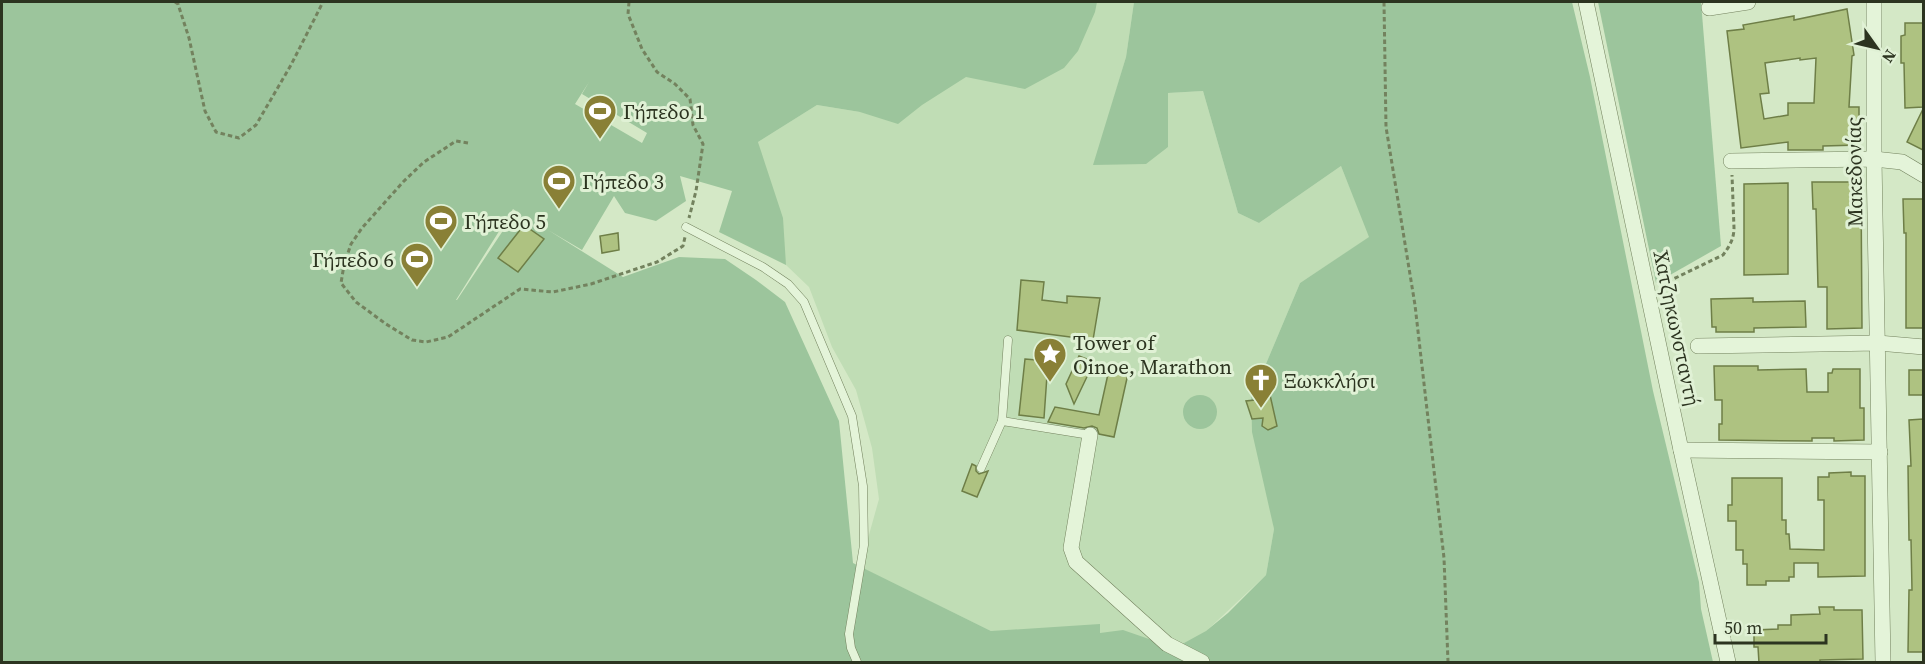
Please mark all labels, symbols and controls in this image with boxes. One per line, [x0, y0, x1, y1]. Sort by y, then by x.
north arrow [1847, 18, 1907, 78]
text: N [1877, 45, 1902, 68]
sports icon: Γήπεδο 1 [582, 93, 618, 140]
place label: Γήπεδο 1 [623, 97, 705, 126]
street label: Μακεδονίας [1839, 117, 1869, 227]
sports icon: Γήπεδο 3 [541, 163, 577, 210]
place label: Γήπεδο 3 [582, 167, 664, 196]
sports icon: Γήπεδο 5 [423, 203, 459, 250]
place label: Γήπεδο 5 [464, 207, 546, 236]
sports icon: Γήπεδο 6 [399, 241, 435, 288]
place label: Γήπεδο 6 [312, 245, 394, 274]
street label: Χατζηκωνσταντή [1646, 247, 1708, 409]
place label: Tower of Oinoe, Marathon [1073, 328, 1232, 381]
place icon: Tower of Oinoe, Marathon [1032, 336, 1068, 383]
church icon: Ξωκκλήσι [1243, 362, 1279, 409]
place label: Ξωκκλήσι [1284, 366, 1375, 395]
scale bar [1715, 607, 1826, 645]
text: 50 m [1724, 615, 1762, 640]

